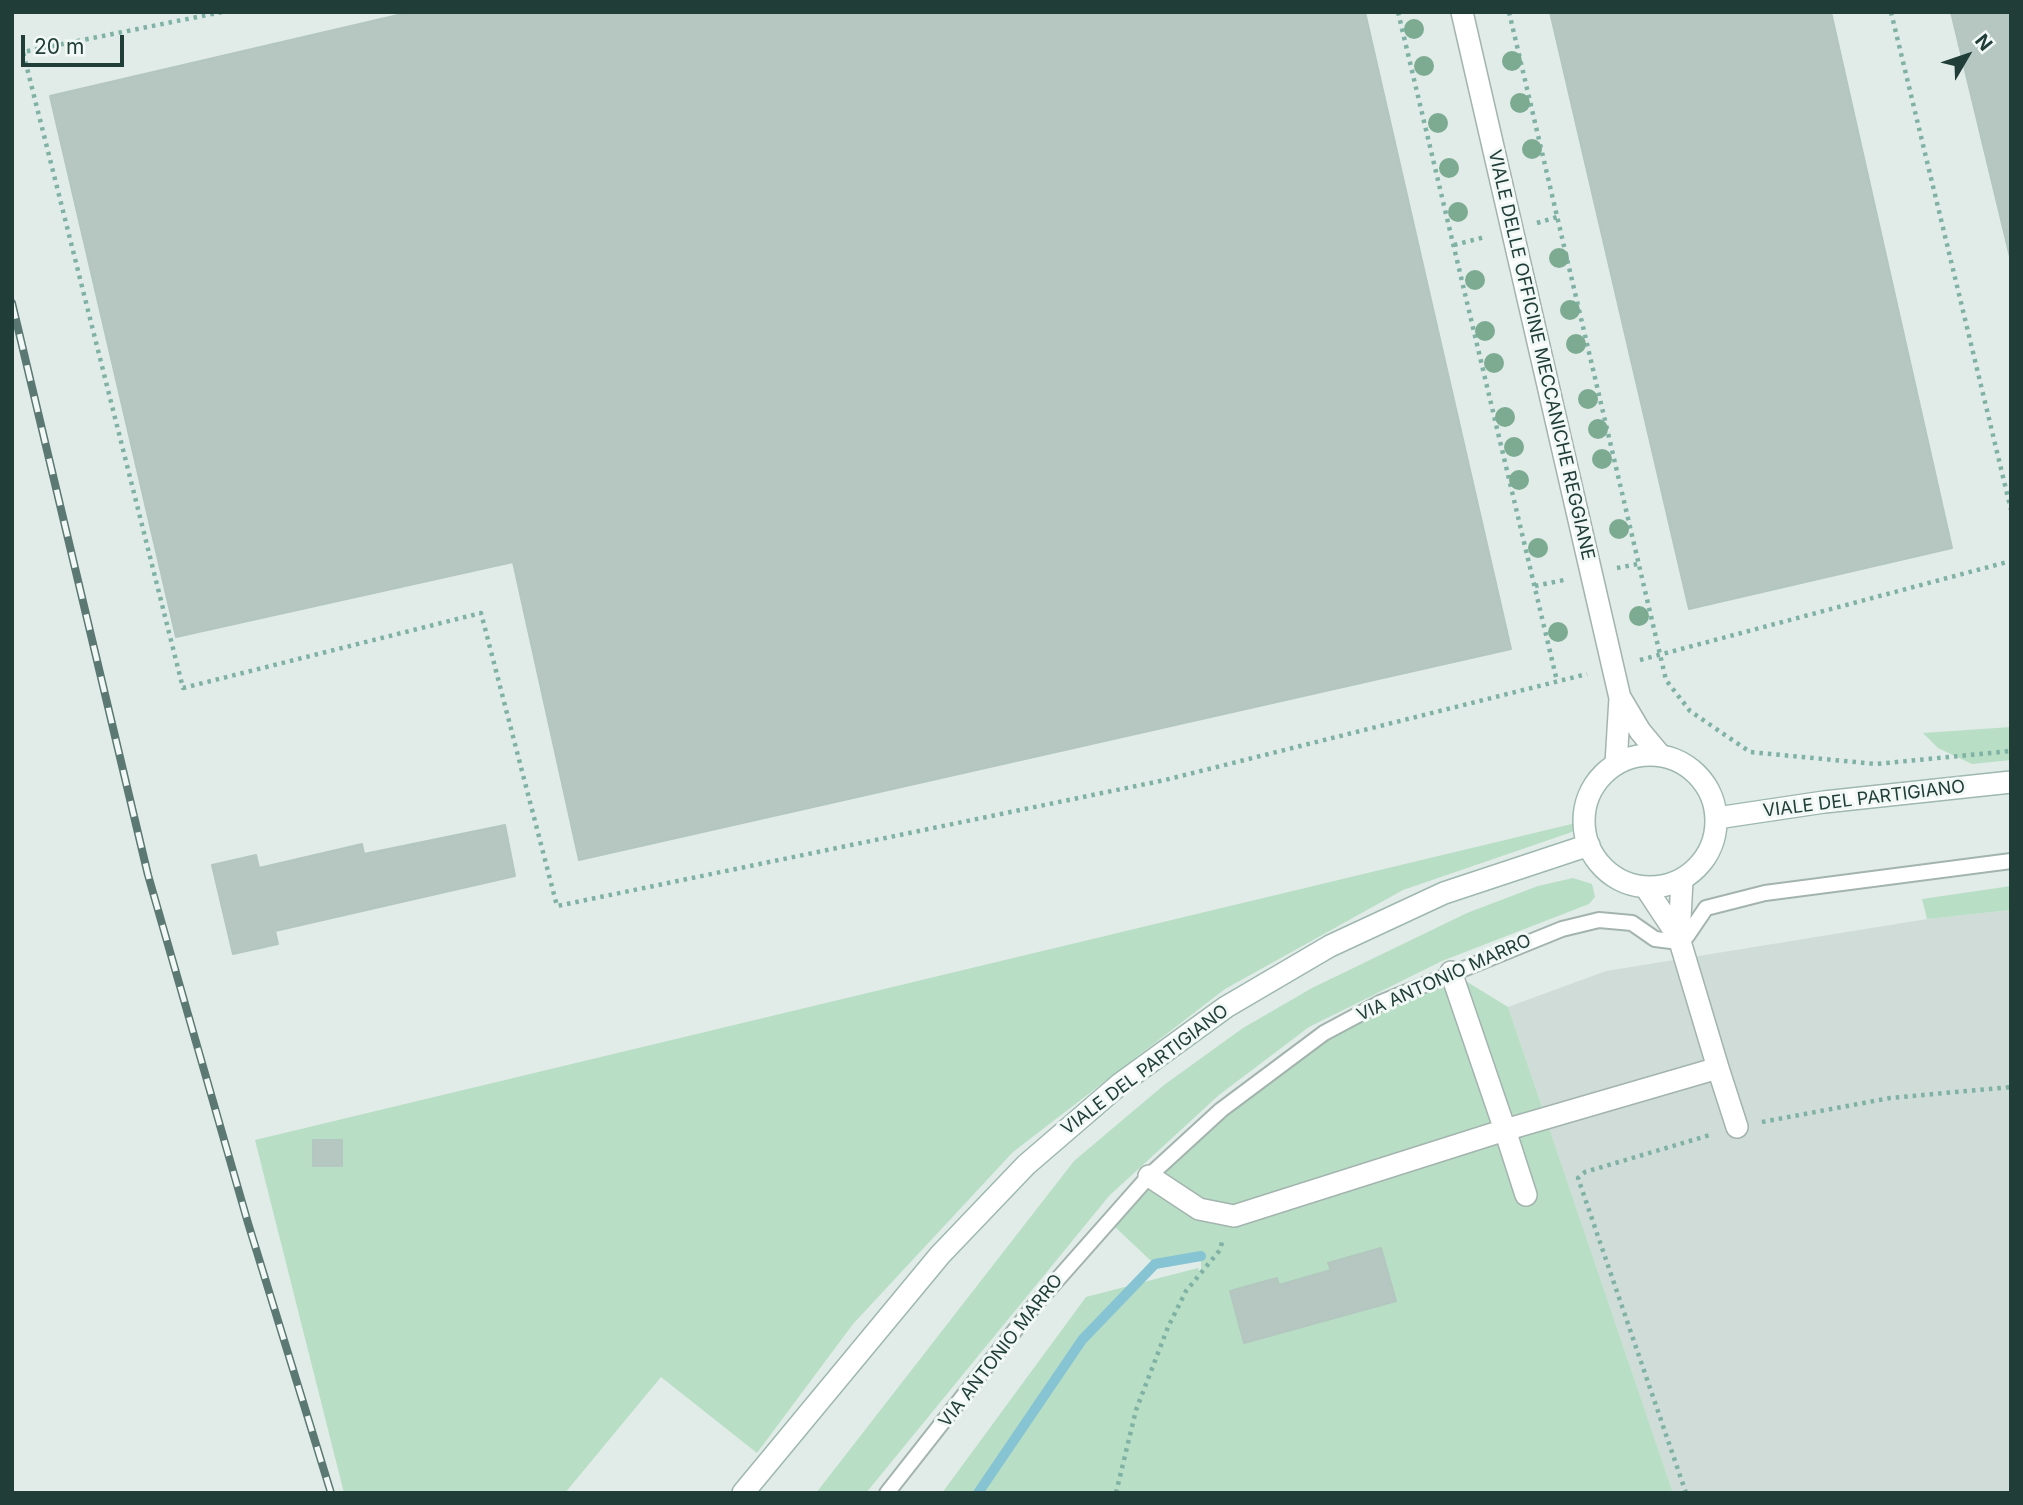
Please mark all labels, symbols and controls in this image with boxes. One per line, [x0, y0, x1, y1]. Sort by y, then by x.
scale bar [24, 21, 128, 65]
north arrow [1932, 21, 2002, 91]
text: N [1970, 30, 1997, 55]
text: 20 m [34, 34, 84, 59]
street label: VIALE DELLE OFFICINE MECCANICHE REGGIANE [1483, 148, 1599, 562]
street label: VIALE DEL PARTIGIANO [1762, 776, 1966, 822]
street label: VIA ANTONIO MARRO [1354, 930, 1534, 1026]
street label: VIALE DEL PARTIGIANO [1057, 1000, 1233, 1140]
street label: VIA ANTONIO MARRO [934, 1270, 1068, 1432]

